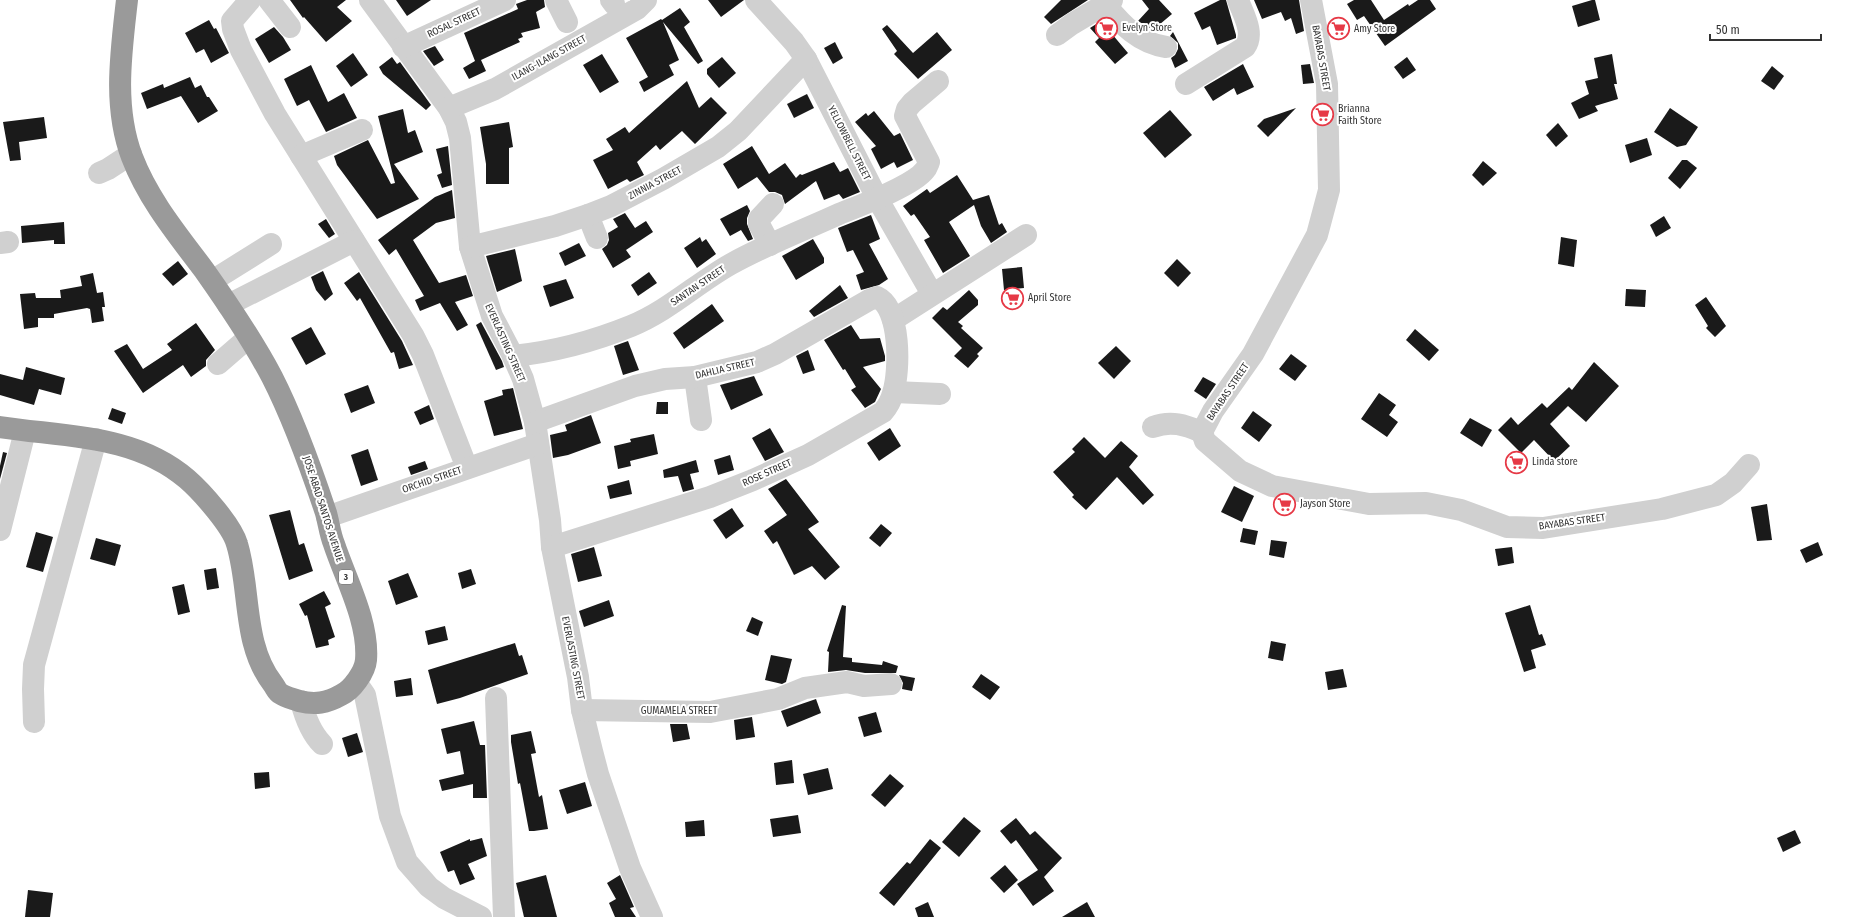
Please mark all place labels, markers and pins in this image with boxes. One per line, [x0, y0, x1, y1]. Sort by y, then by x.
supermarket icon: Evelyn Store [1093, 15, 1119, 41]
supermarket icon: Amy Store [1325, 16, 1351, 42]
place label: Evelyn Store [1122, 22, 1172, 34]
place label: Amy Store [1354, 23, 1395, 35]
supermarket icon: Brianna Faith Store [1309, 102, 1335, 128]
place label: Brianna Faith Store [1338, 103, 1382, 127]
supermarket icon: April Store [1000, 285, 1026, 311]
place label: April Store [1028, 292, 1071, 304]
supermarket icon: Linda store [1503, 449, 1529, 475]
place label: Linda store [1532, 456, 1578, 468]
supermarket icon: Jayson Store [1271, 491, 1297, 517]
place label: Jayson Store [1300, 498, 1351, 510]

